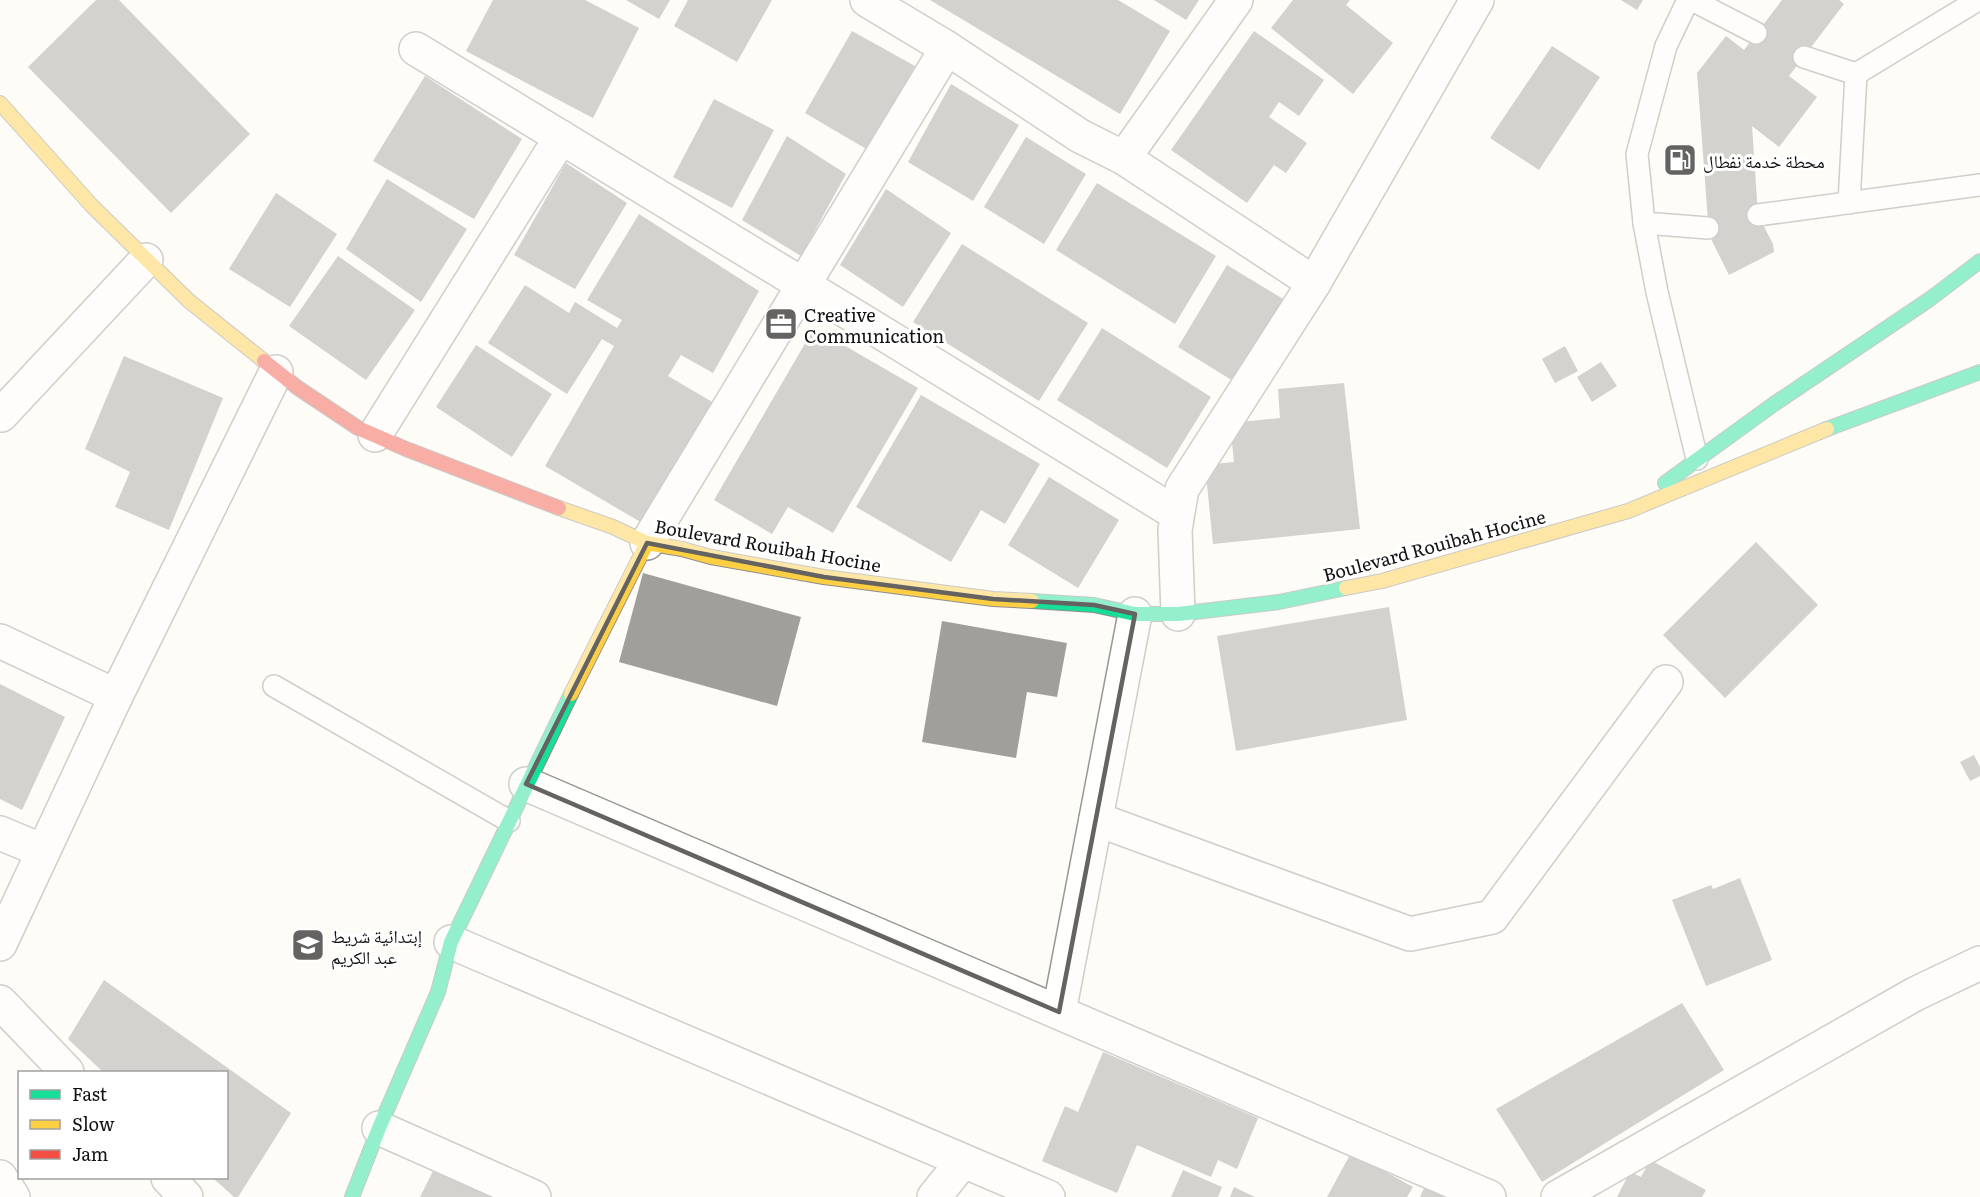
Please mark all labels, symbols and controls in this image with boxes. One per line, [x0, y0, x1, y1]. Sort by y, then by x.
fuel station icon: محطة خدمة نفطال [1662, 142, 1698, 178]
place label: محطة خدمة نفطال [1703, 147, 1825, 174]
place label: Creative Communication [804, 301, 944, 349]
office icon: Creative Communication [763, 306, 799, 342]
street label: Boulevard Rouibah Hocine [1320, 502, 1548, 588]
street label: Boulevard Rouibah Hocine [653, 512, 883, 578]
place label: إبتدائية شريط عبد الكريم [331, 922, 422, 970]
school or university icon: إبتدائية شريط عبد الكريم [290, 927, 326, 963]
legend [18, 1071, 228, 1179]
text: Fast [72, 1080, 108, 1107]
text: Slow [72, 1110, 115, 1137]
text: Jam [72, 1140, 108, 1167]

